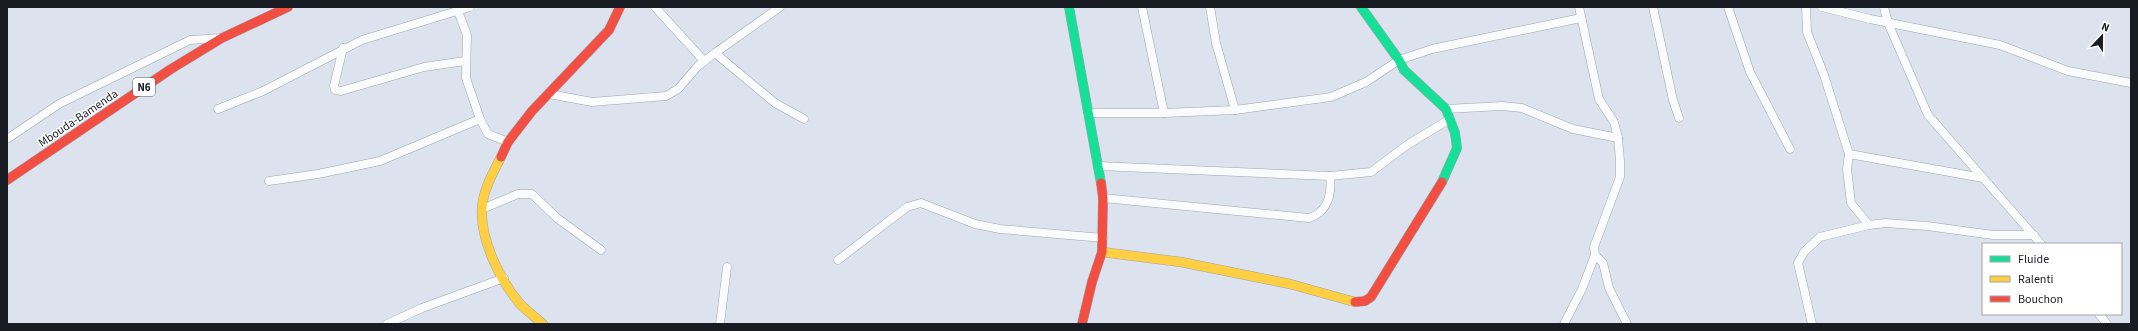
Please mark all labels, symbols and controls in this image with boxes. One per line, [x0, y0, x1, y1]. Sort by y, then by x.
north arrow [2082, 16, 2122, 56]
text: N [2099, 19, 2112, 36]
road number: N6 [133, 78, 155, 96]
street label: Mbouda-Bamenda [35, 85, 122, 151]
legend [1982, 243, 2122, 315]
text: Fluide [2018, 251, 2049, 268]
text: Ralenti [2018, 271, 2053, 288]
text: Bouchon [2018, 291, 2063, 308]

